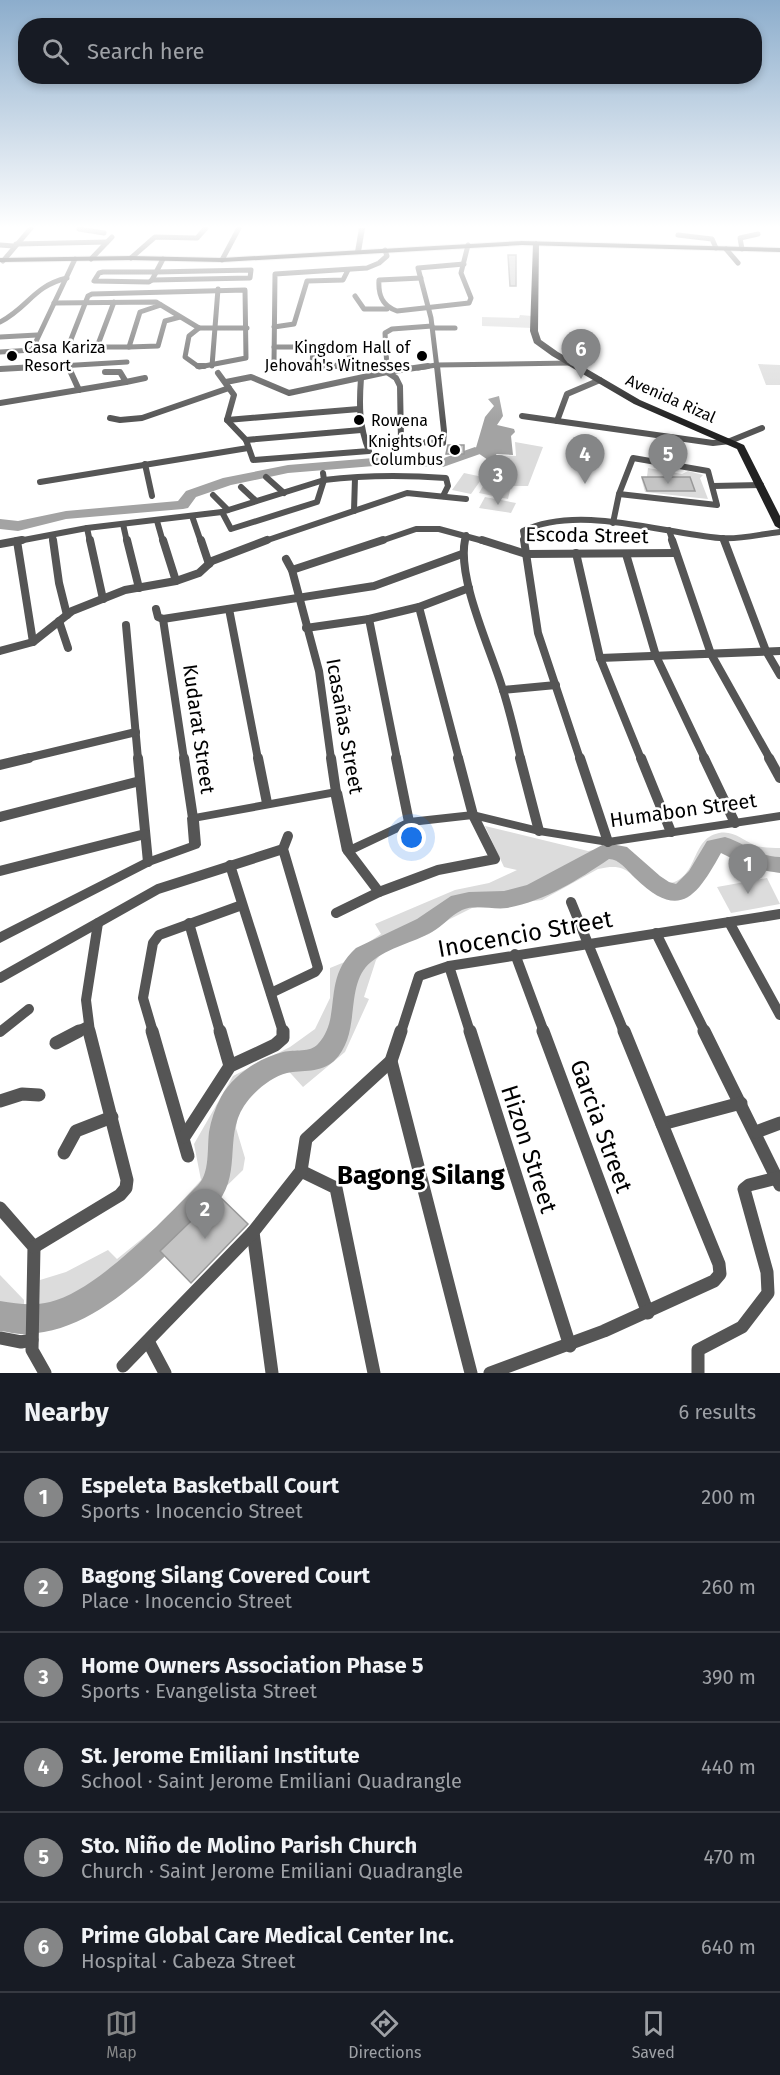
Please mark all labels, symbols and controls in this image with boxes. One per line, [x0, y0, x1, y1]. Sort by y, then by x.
search box [18, 18, 762, 84]
icon: search [39, 35, 72, 68]
text: Search here [87, 38, 205, 65]
pin: 6 [562, 330, 600, 379]
place label: Casa Kariza Resort [24, 338, 106, 375]
place label: Kingdom Hall of Jehovah's Witnesses [265, 338, 412, 375]
marker: Casa Kariza Resort [5, 349, 19, 363]
marker: Kingdom Hall of Jehovah's Witnesses [415, 349, 429, 363]
street label: Avenida Rizal [623, 370, 719, 427]
place label: Rowena [371, 411, 428, 430]
marker: Rowena [352, 413, 366, 427]
place label: Knights Of Columbus [368, 432, 445, 469]
pin: 4 [566, 434, 604, 484]
pin: 5 [648, 434, 688, 484]
marker: Knights Of Columbus [448, 443, 462, 457]
pin: 3 [478, 456, 518, 505]
street label: Escoda Street [525, 522, 650, 548]
street label: Icasañas Street [321, 656, 369, 796]
street label: Kudarat Street [178, 663, 220, 796]
street label: Humabon Street [608, 788, 759, 832]
your location [397, 823, 426, 852]
pin: 1 [728, 844, 768, 894]
street label: Inocencio Street [435, 905, 615, 963]
street label: Garcia Street [564, 1056, 638, 1197]
street label: Hizon Street [495, 1081, 563, 1217]
district label: Bagong Silang [337, 1160, 506, 1191]
pin: 2 [186, 1190, 224, 1239]
text: Nearby [24, 1397, 109, 1428]
text: 6 results [679, 1400, 756, 1424]
text: Espeleta Basketball Court [81, 1472, 339, 1499]
text: 1 [39, 1485, 48, 1509]
text: 200 m [701, 1485, 756, 1509]
text: Sports · Inocencio Street [81, 1499, 303, 1523]
text: Bagong Silang Covered Court [81, 1562, 370, 1589]
text: 2 [38, 1575, 49, 1599]
text: 260 m [702, 1575, 756, 1599]
text: Place · Inocencio Street [81, 1589, 292, 1613]
text: Home Owners Association Phase 5 [81, 1652, 424, 1679]
text: 3 [38, 1665, 49, 1689]
text: 390 m [702, 1665, 756, 1689]
text: Sports · Evangelista Street [81, 1679, 317, 1703]
text: St. Jerome Emiliani Institute [81, 1742, 360, 1769]
text: 4 [38, 1755, 49, 1779]
text: 440 m [701, 1755, 756, 1779]
text: School · Saint Jerome Emiliani Quadrangle [81, 1769, 462, 1793]
text: Sto. Niño de Molino Parish Church [81, 1832, 417, 1859]
text: 5 [38, 1845, 49, 1869]
text: 470 m [704, 1845, 756, 1869]
text: Church · Saint Jerome Emiliani Quadrangle [81, 1859, 463, 1883]
text: Prime Global Care Medical Center Inc. [81, 1922, 454, 1949]
text: 6 [38, 1935, 49, 1959]
text: 640 m [701, 1935, 756, 1959]
text: Hospital · Cabeza Street [81, 1949, 296, 1973]
tab: Map [105, 2007, 138, 2062]
tab: Directions [348, 2007, 422, 2062]
tab: Saved [632, 2007, 675, 2062]

